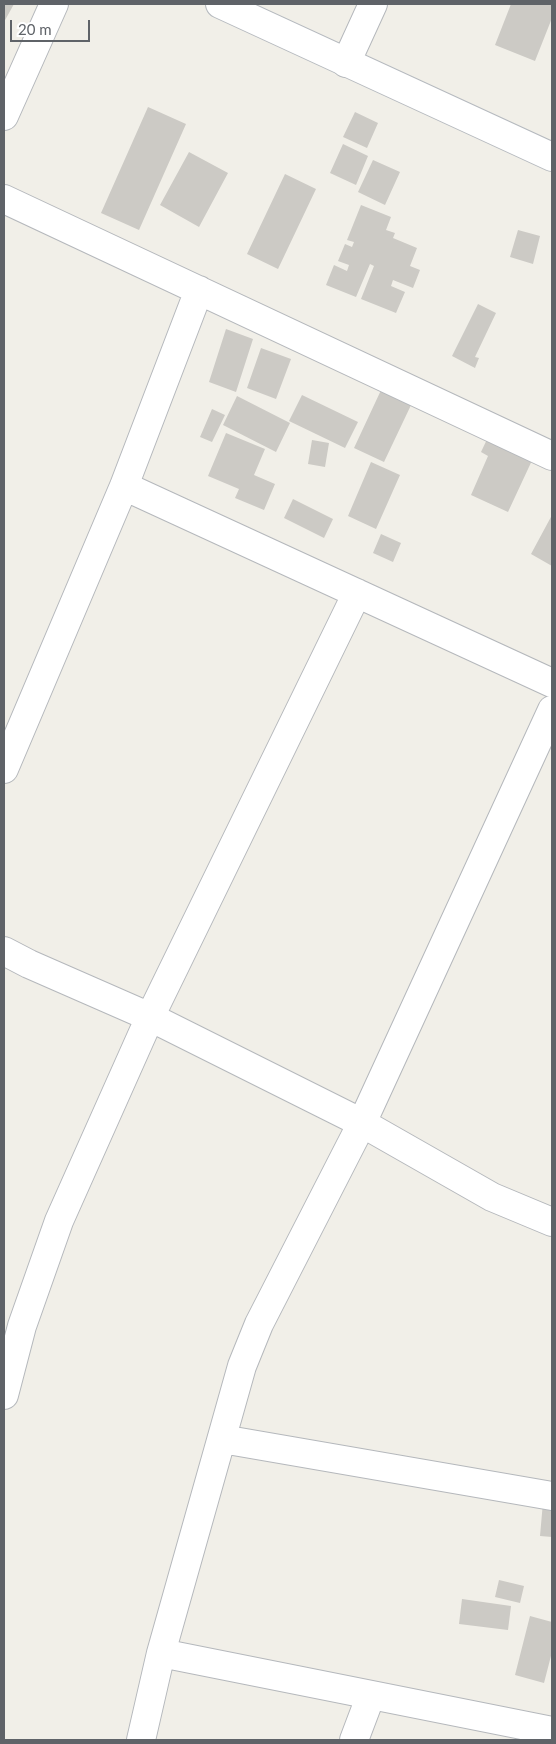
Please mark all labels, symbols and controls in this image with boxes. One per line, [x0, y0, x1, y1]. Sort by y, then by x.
scale bar [12, 10, 92, 42]
text: 20 m [18, 20, 52, 38]

